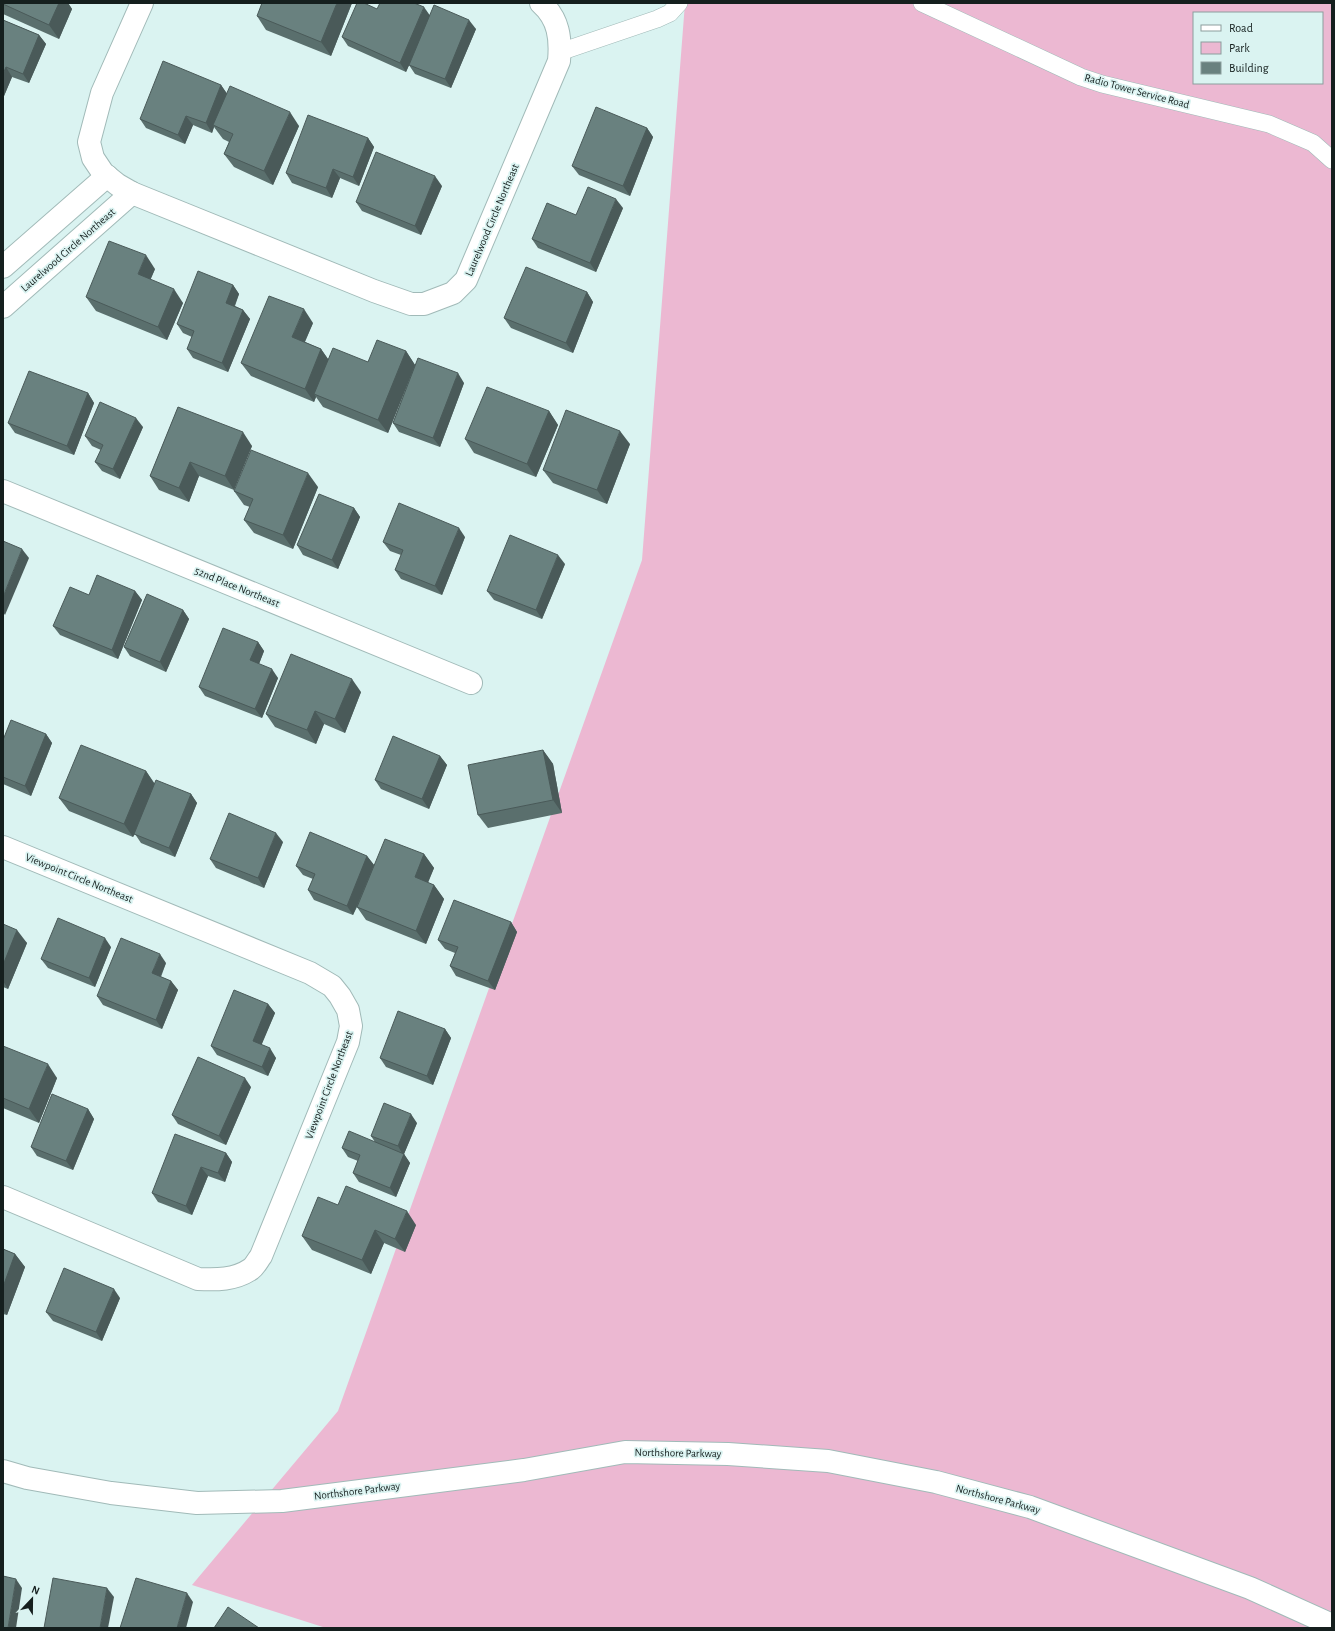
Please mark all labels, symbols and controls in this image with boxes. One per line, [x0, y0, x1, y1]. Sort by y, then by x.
legend [1193, 12, 1323, 84]
text: Road [1229, 22, 1253, 34]
text: Park [1229, 42, 1250, 54]
text: Building [1229, 62, 1269, 74]
street label: Radio Tower Service Road [1083, 72, 1191, 110]
street label: Laurelwood Circle Northeast [463, 162, 521, 278]
street label: Laurelwood Circle Northeast [19, 206, 118, 294]
street label: 52nd Place Northeast [193, 565, 281, 609]
street label: Viewpoint Circle Northeast [24, 851, 135, 905]
street label: Viewpoint Circle Northeast [303, 1029, 355, 1141]
street label: Northshore Parkway [635, 1447, 722, 1459]
street label: Northshore Parkway [313, 1480, 401, 1502]
street label: Northshore Parkway [955, 1482, 1042, 1516]
north arrow [12, 1579, 52, 1619]
text: N [30, 1584, 41, 1597]

